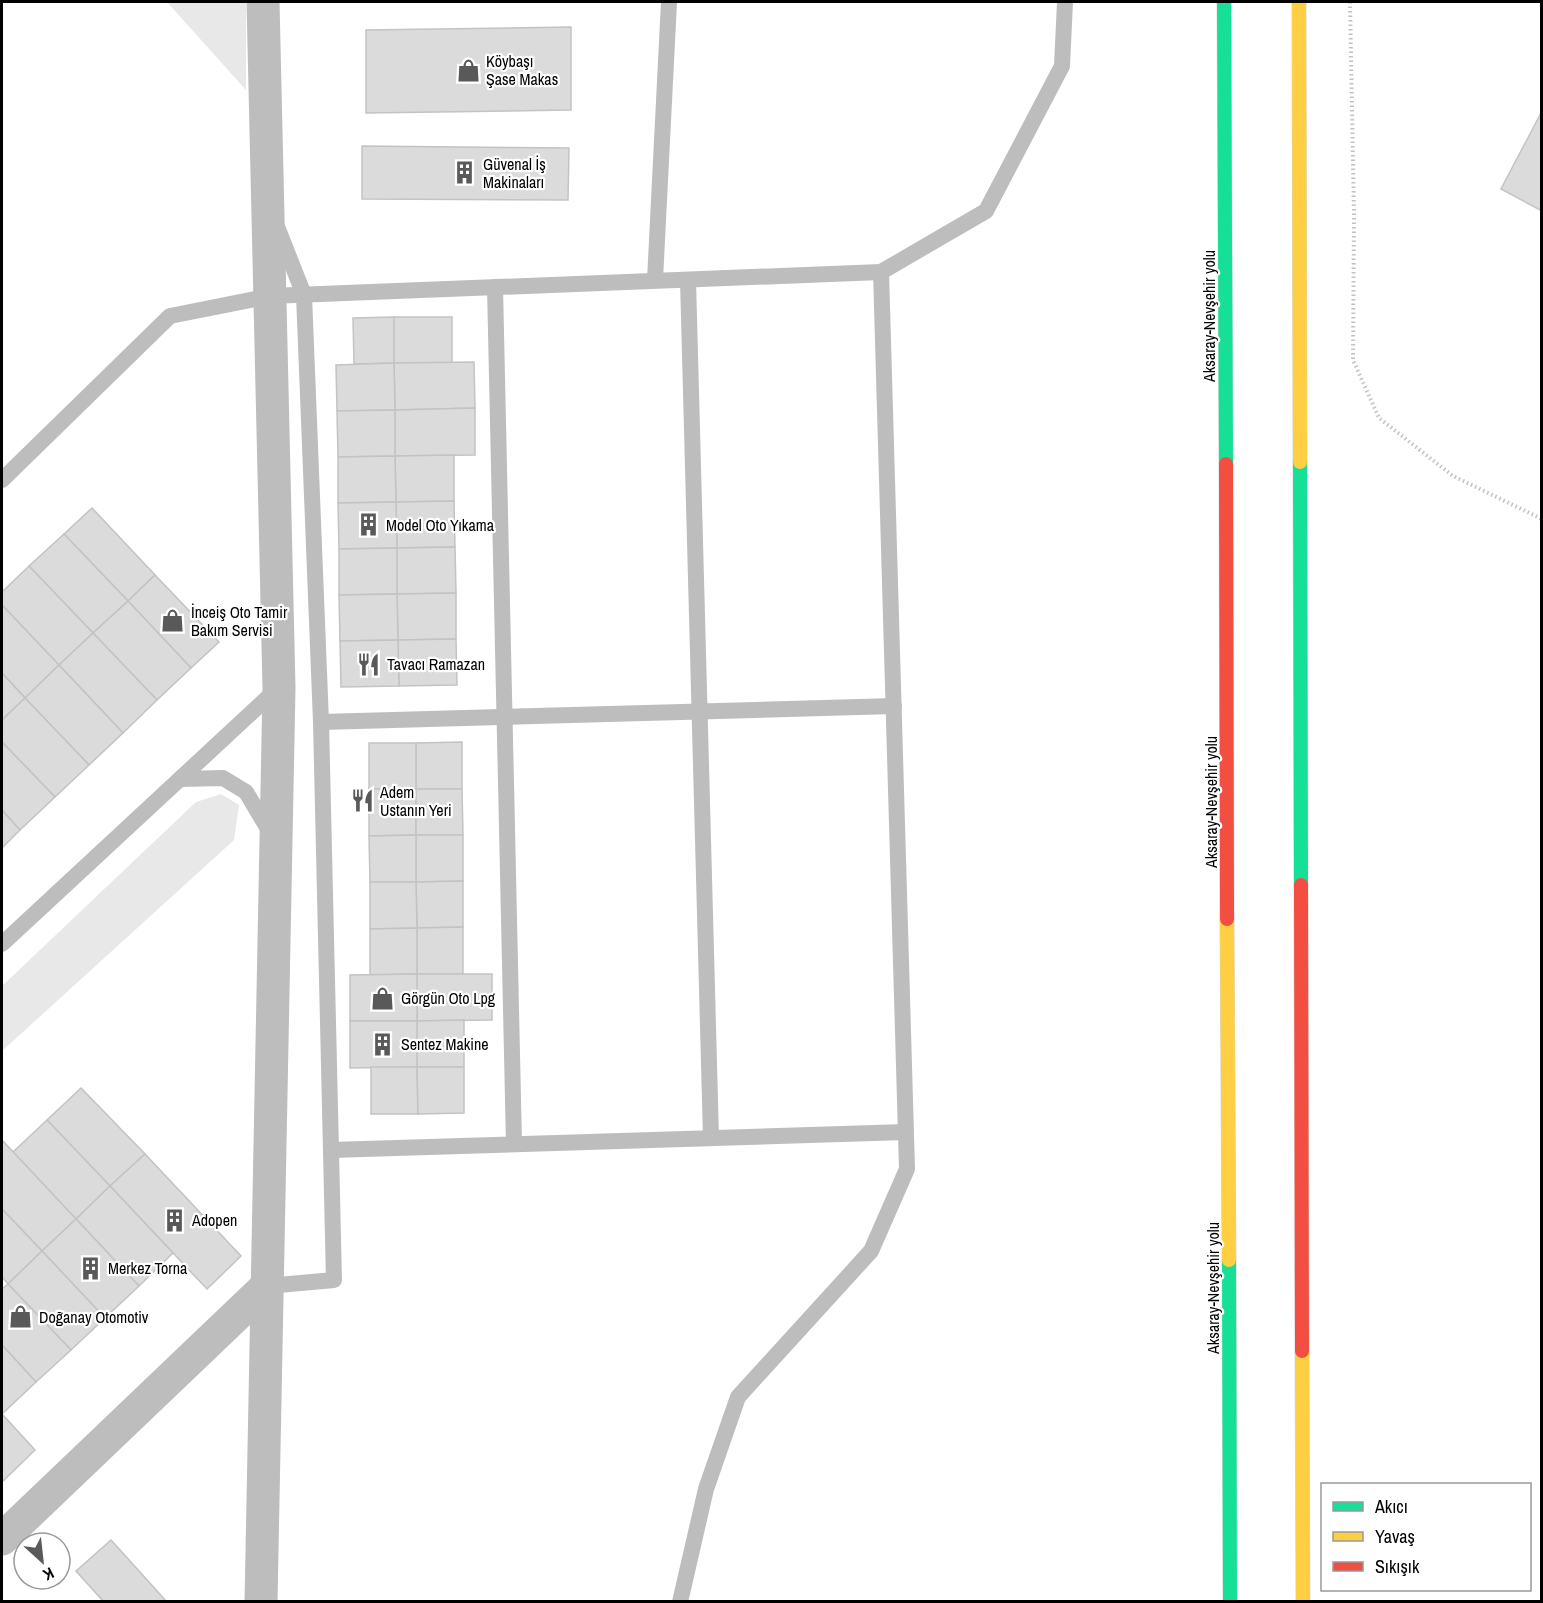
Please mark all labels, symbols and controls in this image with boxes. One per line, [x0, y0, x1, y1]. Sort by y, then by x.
place label: Köybaşı Şase Makas [486, 50, 558, 90]
shop icon: Köybaşı Şase Makas [455, 57, 481, 83]
place label: Güvenal İş Makinaları [483, 153, 546, 193]
building icon: Güvenal İş Makinaları [452, 160, 478, 186]
street label: Aksaray-Nevşehir yolu [1198, 250, 1220, 383]
building icon: Model Oto Yıkama [355, 512, 381, 538]
place label: Model Oto Yıkama [386, 514, 495, 536]
place label: İnceiş Oto Tamir Bakım Servisi [191, 601, 288, 641]
shop icon: İnceiş Oto Tamir Bakım Servisi [160, 608, 186, 634]
restaurant icon: Tavacı Ramazan [356, 651, 382, 677]
place label: Tavacı Ramazan [387, 653, 485, 675]
street label: Aksaray-Nevşehir yolu [1200, 736, 1222, 869]
place label: Adem Ustanın Yeri [379, 781, 452, 821]
restaurant icon: Adem Ustanın Yeri [349, 788, 375, 814]
shop icon: Görgün Oto Lpg [370, 985, 396, 1011]
place label: Görgün Oto Lpg [401, 987, 496, 1009]
building icon: Sentez Makine [370, 1031, 396, 1057]
place label: Sentez Makine [401, 1033, 489, 1055]
building icon: Adopen [161, 1207, 187, 1233]
place label: Adopen [191, 1209, 237, 1231]
street label: Aksaray-Nevşehir yolu [1202, 1222, 1224, 1355]
building icon: Merkez Torna [77, 1255, 103, 1281]
place label: Merkez Torna [108, 1257, 188, 1279]
shop icon: Doğanay Otomotiv [8, 1304, 34, 1330]
place label: Doğanay Otomotiv [39, 1306, 149, 1328]
legend [1321, 1483, 1531, 1591]
text: Akıcı [1374, 1494, 1408, 1519]
text: Yavaş [1375, 1524, 1415, 1549]
north arrow [12, 1531, 72, 1591]
text: Sıkışık [1375, 1554, 1420, 1579]
text: K [39, 1562, 58, 1587]

